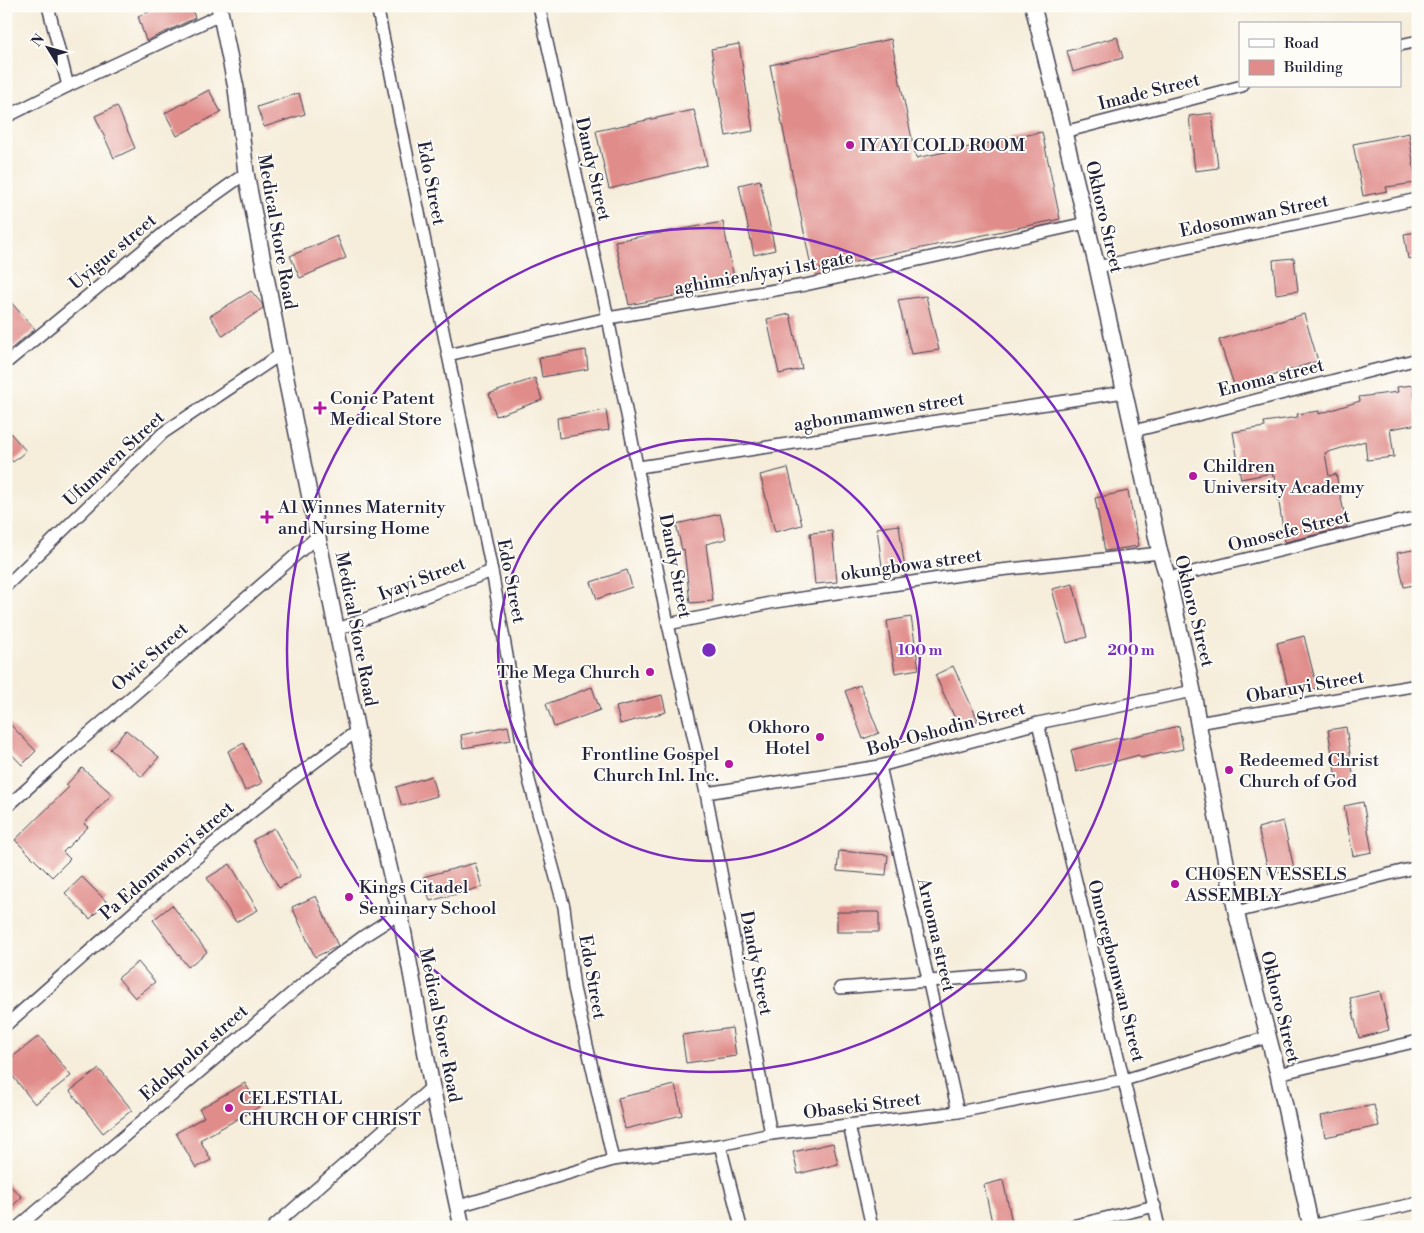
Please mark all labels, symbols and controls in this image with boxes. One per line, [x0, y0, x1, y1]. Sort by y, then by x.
north arrow [22, 22, 72, 72]
legend [1239, 22, 1402, 88]
text: N [28, 31, 49, 51]
text: Road [1284, 34, 1319, 53]
text: Building [1283, 58, 1343, 77]
street label: Imade Street [1096, 68, 1203, 116]
street label: Dandy Street [570, 115, 616, 224]
place label: IYAYI COLD ROOM [860, 134, 1025, 157]
street label: Edo Street [412, 139, 451, 228]
marker: IYAYI COLD ROOM [844, 139, 856, 151]
street label: Medical Store Road [252, 153, 302, 312]
street label: Okhoro Street [1080, 159, 1128, 276]
street label: Edosomwan Street [1178, 189, 1331, 243]
street label: Uyigue street [65, 208, 162, 295]
street label: aghimien/iyayi 1st gate [673, 246, 855, 300]
street label: Enoma street [1216, 354, 1327, 402]
place label: Conic Patent Medical Store [330, 387, 442, 431]
street label: agbonmamwen street [792, 387, 967, 437]
marker: Conic Patent Medical Store [314, 402, 326, 414]
street label: Ufumwen Street [59, 406, 170, 512]
place label: Children University Academy [1203, 455, 1364, 499]
marker: Children University Academy [1187, 470, 1199, 482]
place label: A1 Winnes Maternity and Nursing Home [277, 496, 446, 540]
street label: Omosefe Street [1226, 505, 1353, 557]
marker: A1 Winnes Maternity and Nursing Home [260, 510, 274, 524]
street label: Dandy Street [654, 512, 696, 621]
street label: Edo Street [492, 537, 531, 626]
street label: okungbowa street [839, 544, 984, 586]
street label: Medical Store Road [330, 550, 382, 709]
street label: Iyayi Street [375, 552, 470, 606]
street label: Okhoro Street [1169, 553, 1219, 670]
street label: Owie Street [107, 617, 194, 697]
centre of rings [700, 641, 718, 659]
text: 100 m [898, 641, 943, 660]
text: 200 m [1107, 641, 1155, 660]
place label: The Mega Church [496, 661, 640, 684]
street label: Obaruyi Street [1244, 665, 1366, 709]
marker: The Mega Church [644, 666, 656, 678]
street label: Bob-Oshodin Street [863, 697, 1028, 761]
place label: Okhoro Hotel [748, 716, 811, 760]
marker: Okhoro Hotel [814, 731, 826, 743]
place label: Frontline Gospel Church Inl. Inc. [581, 743, 720, 787]
place label: Redeemed Christ Church of God [1239, 749, 1380, 793]
marker: Frontline Gospel Church Inl. Inc. [723, 758, 735, 770]
marker: Redeemed Christ Church of God [1223, 764, 1235, 776]
street label: Pa Edomwonyi street [95, 796, 239, 926]
place label: CHOSEN VESSELS ASSEMBLY [1184, 863, 1347, 907]
street label: Aruoma street [912, 875, 960, 995]
place label: Kings Citadel Seminary School [359, 876, 497, 920]
street label: Omoregbomwan Street [1082, 877, 1150, 1065]
marker: CHOSEN VESSELS ASSEMBLY [1169, 878, 1181, 890]
marker: Kings Citadel Seminary School [343, 891, 355, 903]
street label: Dandy Street [735, 909, 777, 1018]
street label: Edo Street [573, 933, 611, 1022]
street label: Medical Store Road [414, 946, 466, 1105]
street label: Okhoro Street [1255, 949, 1305, 1066]
street label: Edokpolor street [135, 999, 253, 1106]
place label: CELESTIAL CHURCH OF CHRIST [239, 1087, 421, 1131]
street label: Obaseki Street [802, 1087, 923, 1125]
marker: CELESTIAL CHURCH OF CHRIST [223, 1102, 235, 1114]

